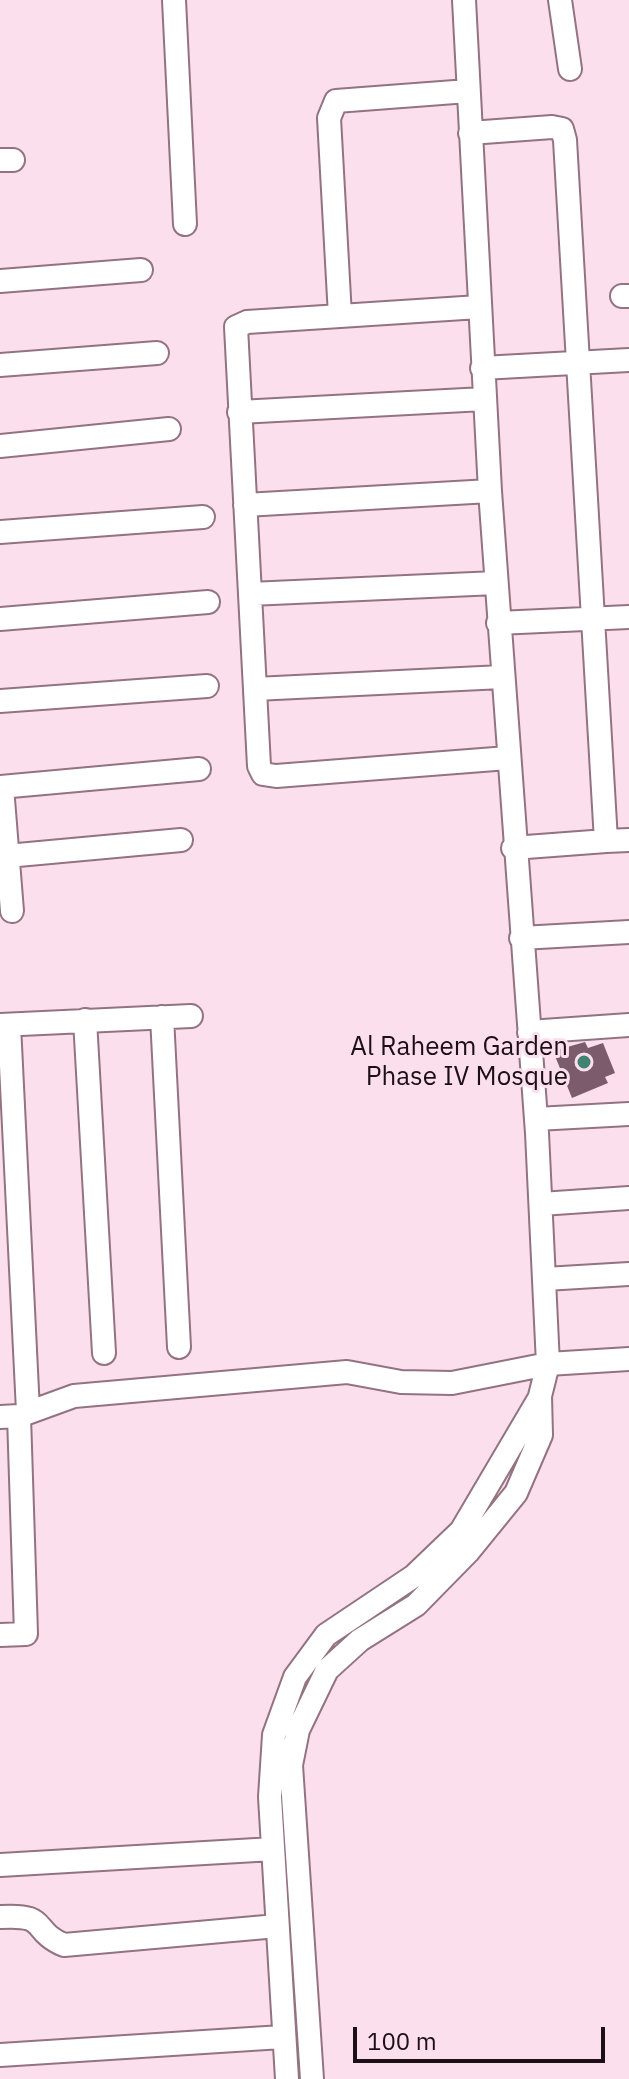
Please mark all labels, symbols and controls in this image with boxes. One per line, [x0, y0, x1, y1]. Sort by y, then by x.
place label: Al Raheem Garden Phase IV Mosque [350, 1031, 568, 1092]
marker: Al Raheem Garden Phase IV Mosque [575, 1053, 593, 1071]
scale bar [357, 2011, 609, 2061]
text: 100 m [367, 2025, 437, 2057]

